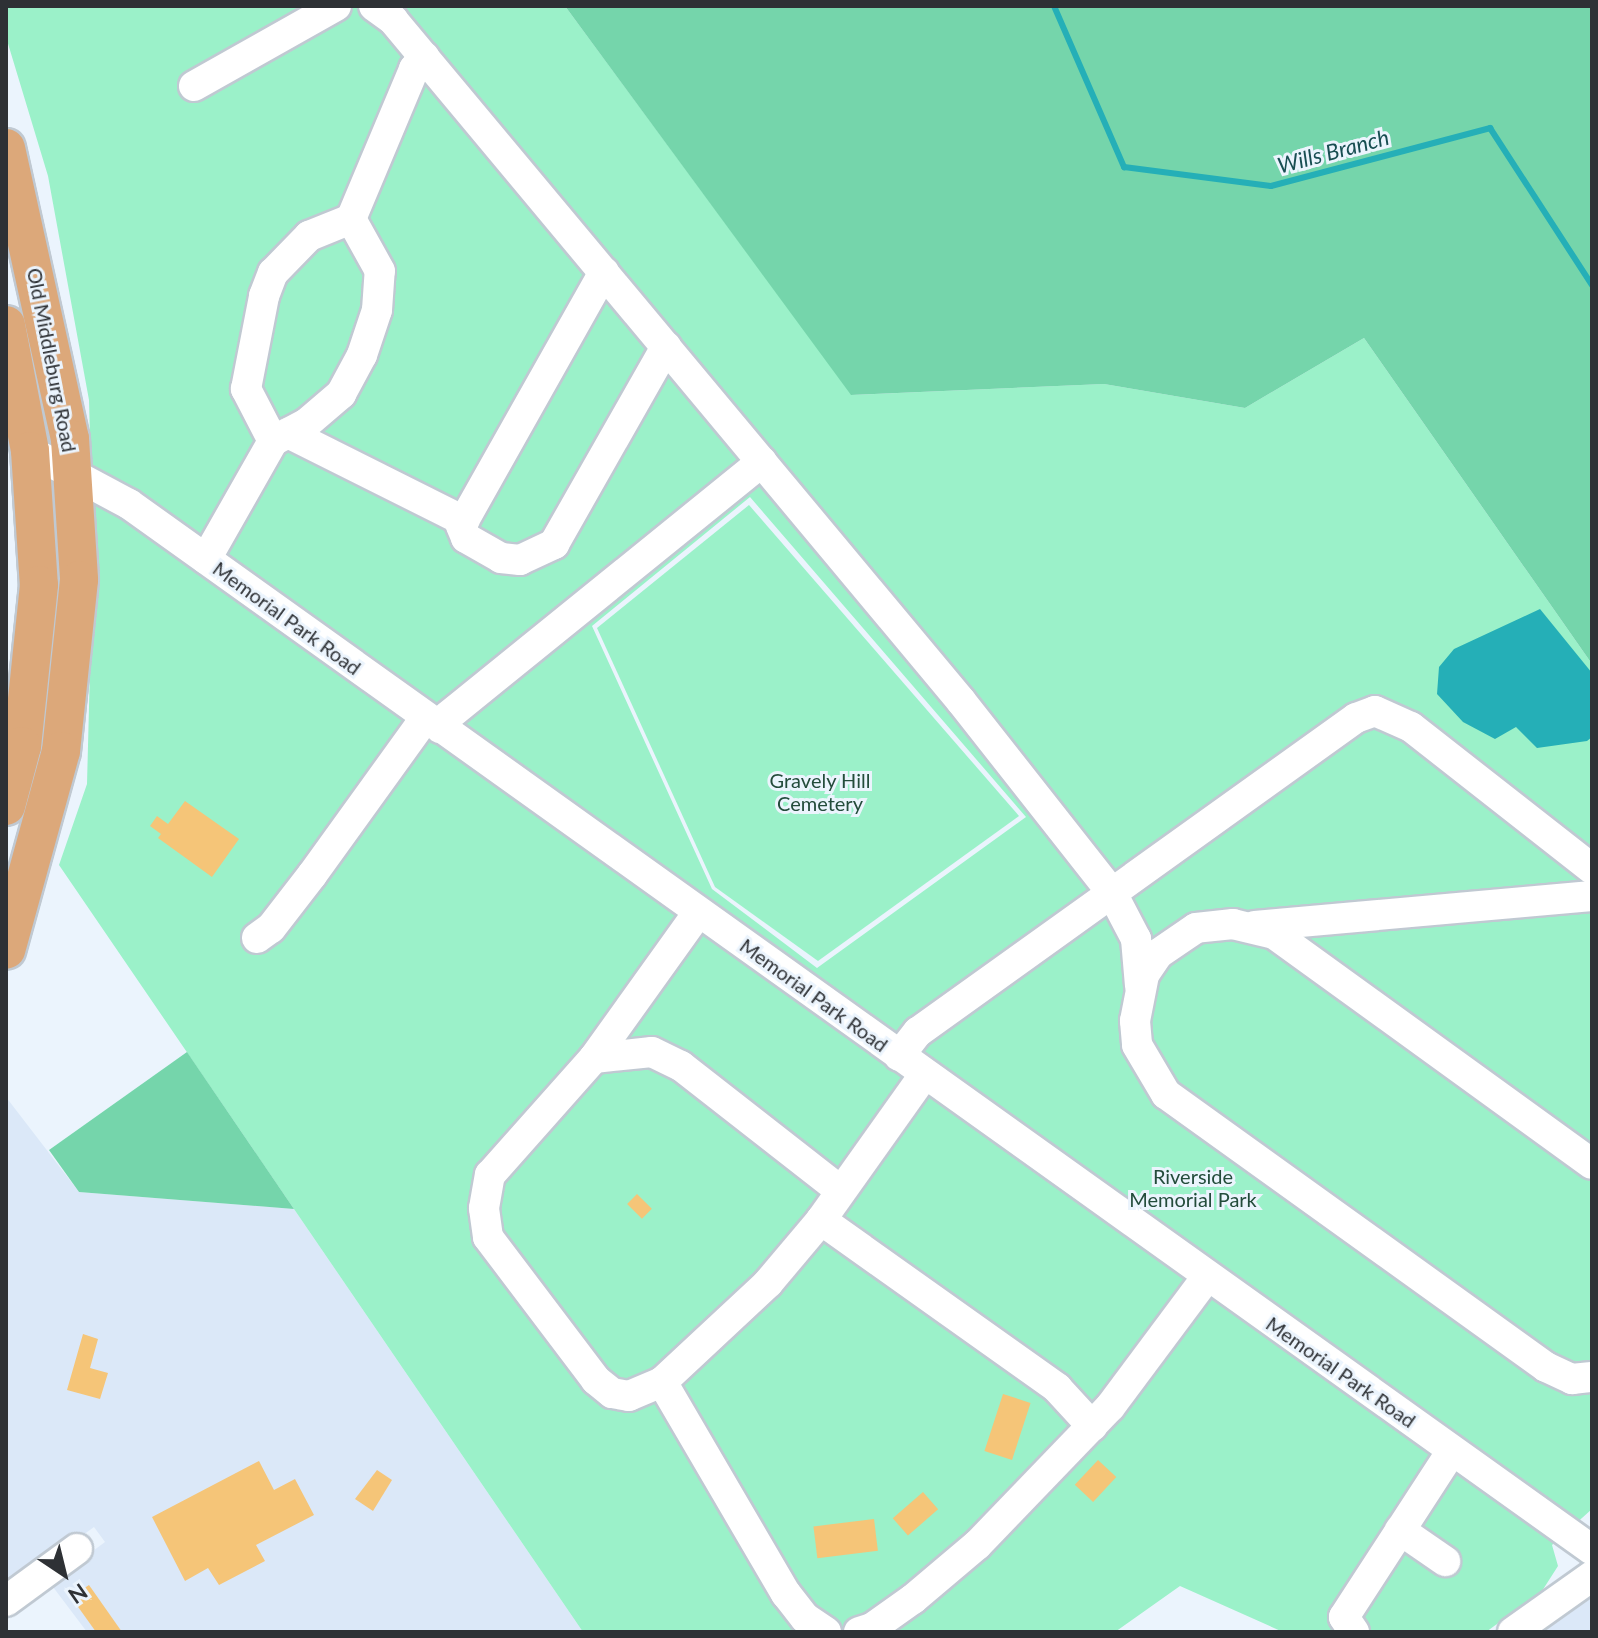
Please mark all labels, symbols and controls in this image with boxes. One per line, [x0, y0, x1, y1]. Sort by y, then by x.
water label: Wills Branch [1274, 123, 1392, 179]
street label: Old Middleburg Road [22, 266, 82, 454]
street label: Memorial Park Road [208, 556, 366, 680]
park label: Gravely Hill Cemetery [769, 768, 871, 815]
street label: Memorial Park Road [735, 933, 893, 1057]
park label: Riverside Memorial Park [1129, 1164, 1257, 1211]
street label: Memorial Park Road [1262, 1311, 1420, 1433]
north arrow [24, 1534, 104, 1614]
text: N [63, 1578, 93, 1610]

